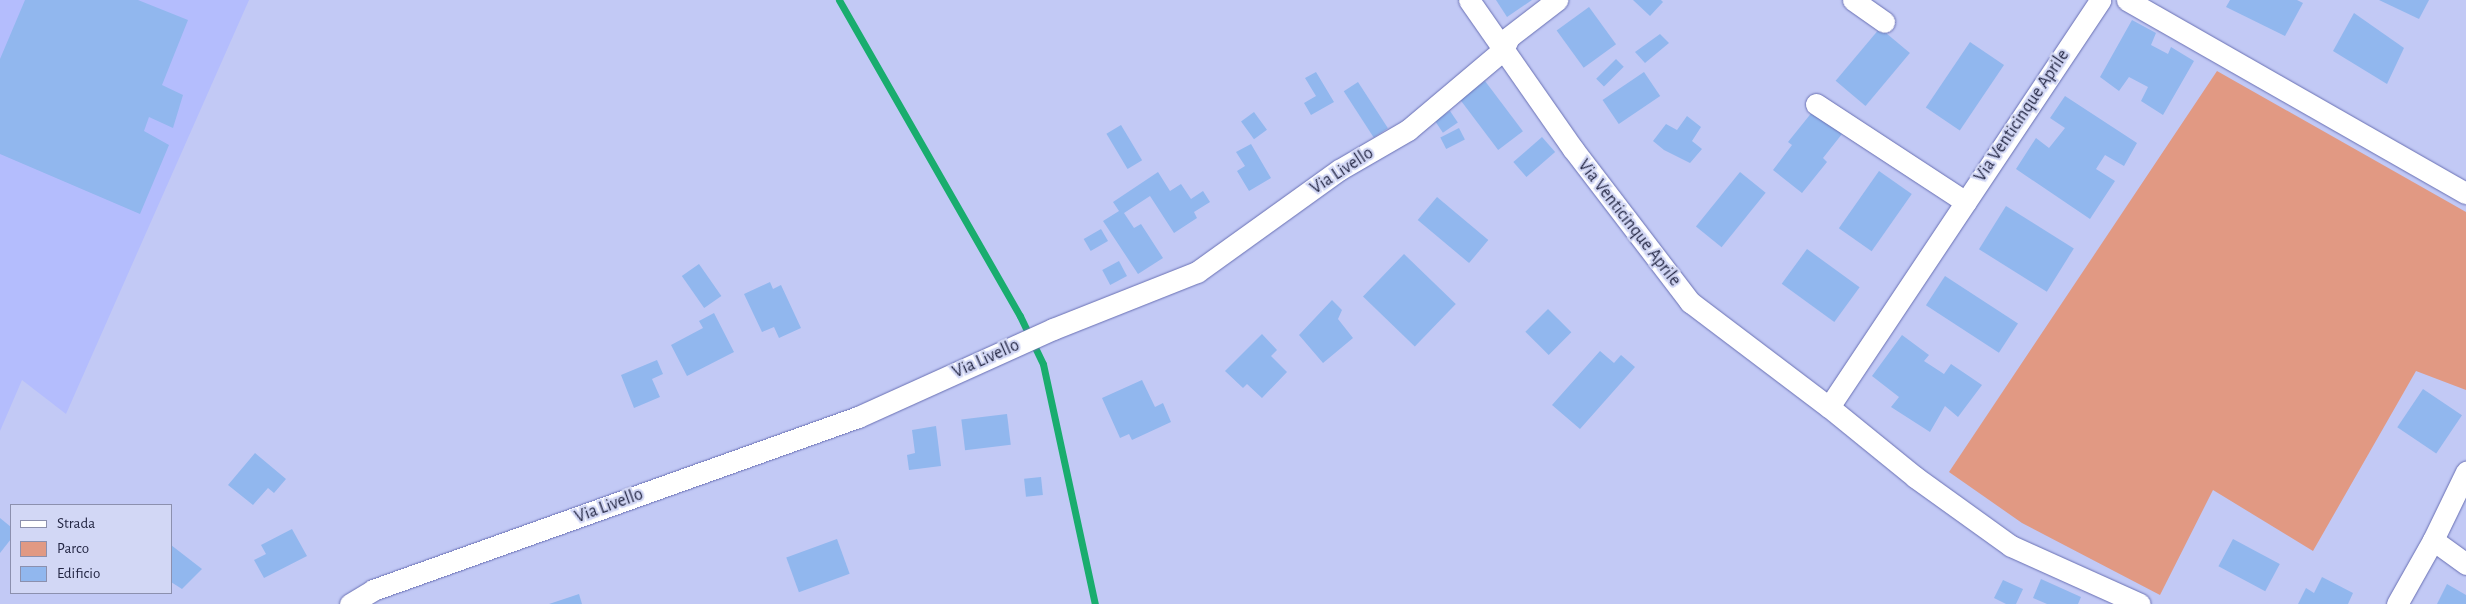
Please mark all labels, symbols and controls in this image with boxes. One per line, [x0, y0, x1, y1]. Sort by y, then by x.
street label: Via Venticinque Aprile [1970, 46, 2074, 186]
street label: Via Livello [1306, 143, 1378, 199]
street label: Via Venticinque Aprile [1573, 155, 1685, 291]
street label: Via Livello [949, 335, 1023, 383]
street label: Via Livello [572, 484, 646, 528]
legend [10, 504, 172, 594]
text: Strada [57, 516, 95, 531]
text: Parco [57, 541, 89, 556]
text: Edificio [57, 566, 100, 581]

